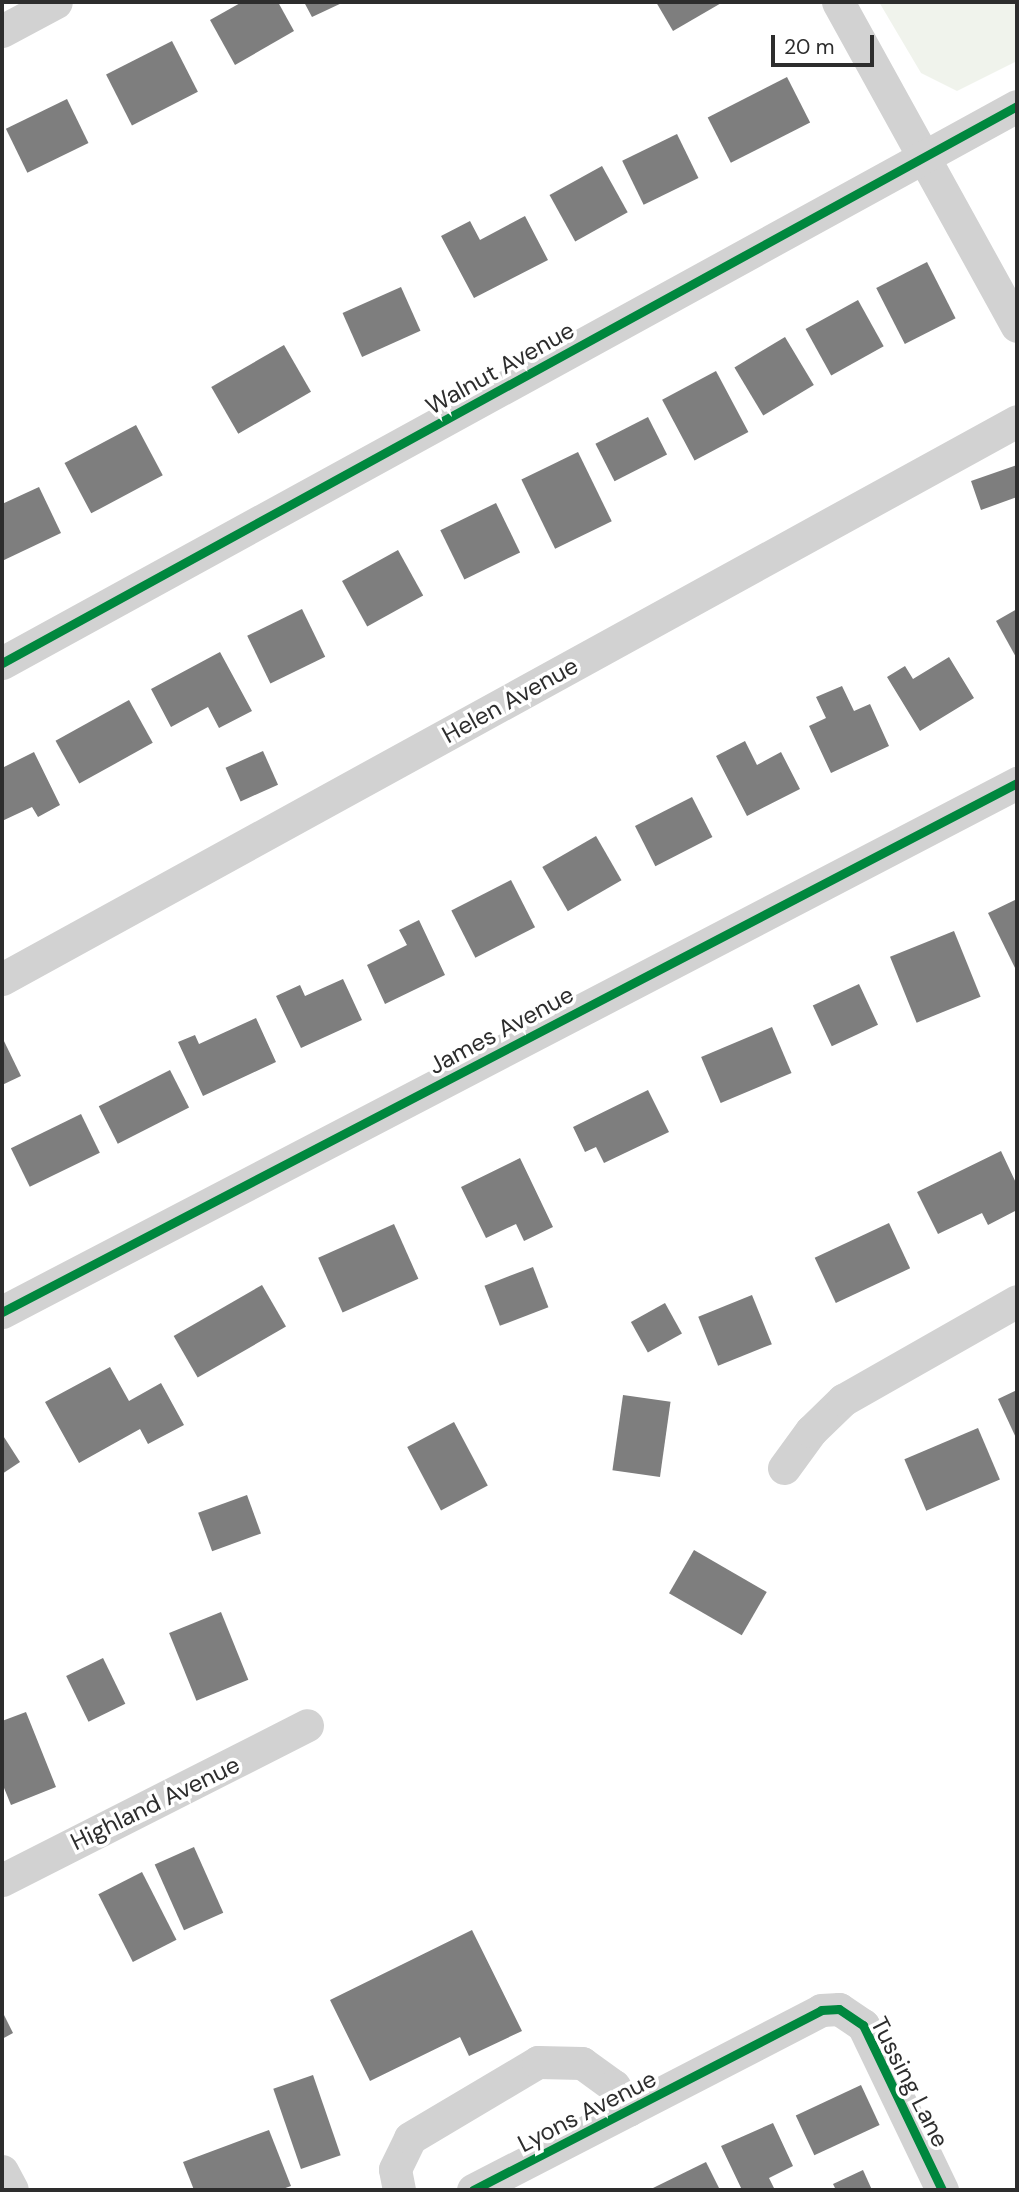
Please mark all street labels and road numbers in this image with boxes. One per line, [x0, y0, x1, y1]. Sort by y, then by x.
street label: Walnut Avenue [421, 315, 579, 421]
street label: Helen Avenue [437, 651, 583, 749]
street label: James Avenue [424, 980, 578, 1080]
street label: Highland Avenue [66, 1750, 244, 1856]
street label: Tussing Lane [865, 2012, 955, 2152]
street label: Lyons Avenue [513, 2064, 661, 2158]

